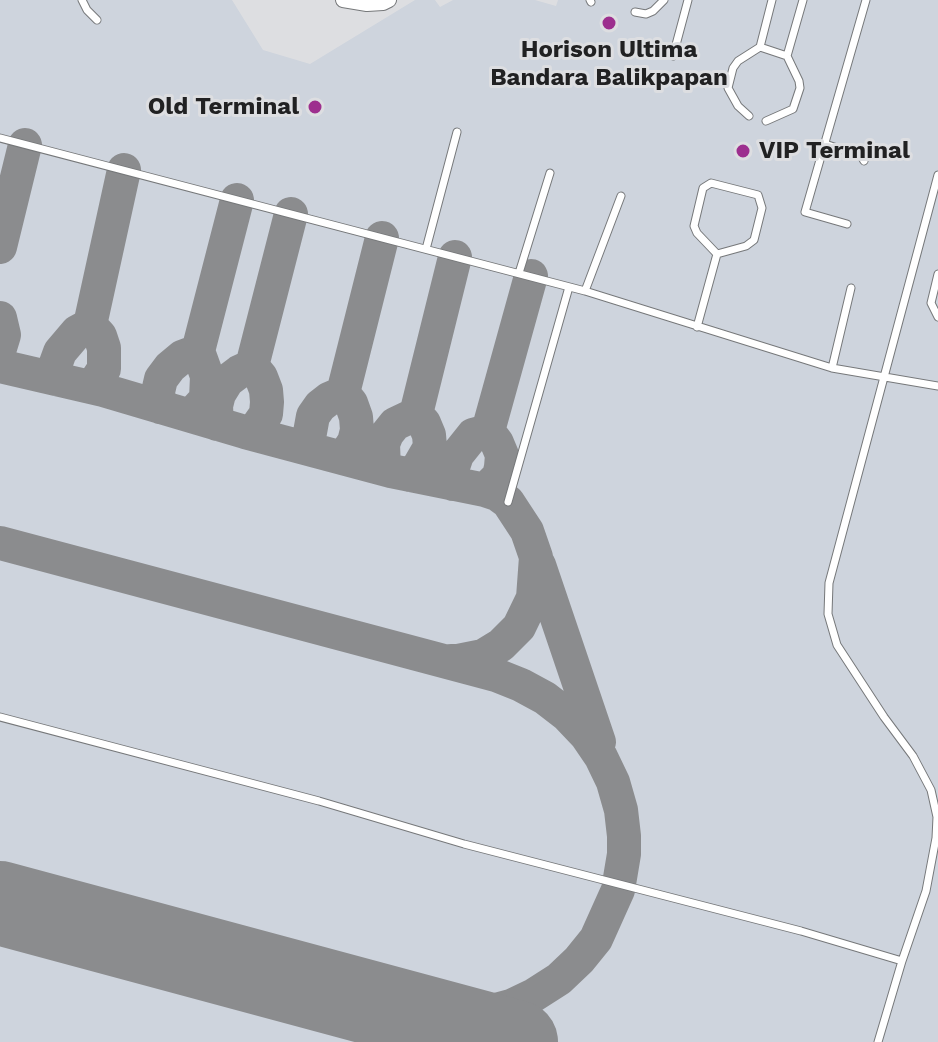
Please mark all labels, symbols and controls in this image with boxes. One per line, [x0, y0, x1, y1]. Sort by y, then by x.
marker: Horison Ultima Bandara Balikpapan [600, 14, 618, 32]
place label: Horison Ultima Bandara Balikpapan [490, 36, 728, 92]
place label: Old Terminal [148, 93, 299, 121]
marker: Old Terminal [306, 98, 324, 116]
place label: VIP Terminal [759, 137, 910, 165]
marker: VIP Terminal [734, 142, 752, 160]

